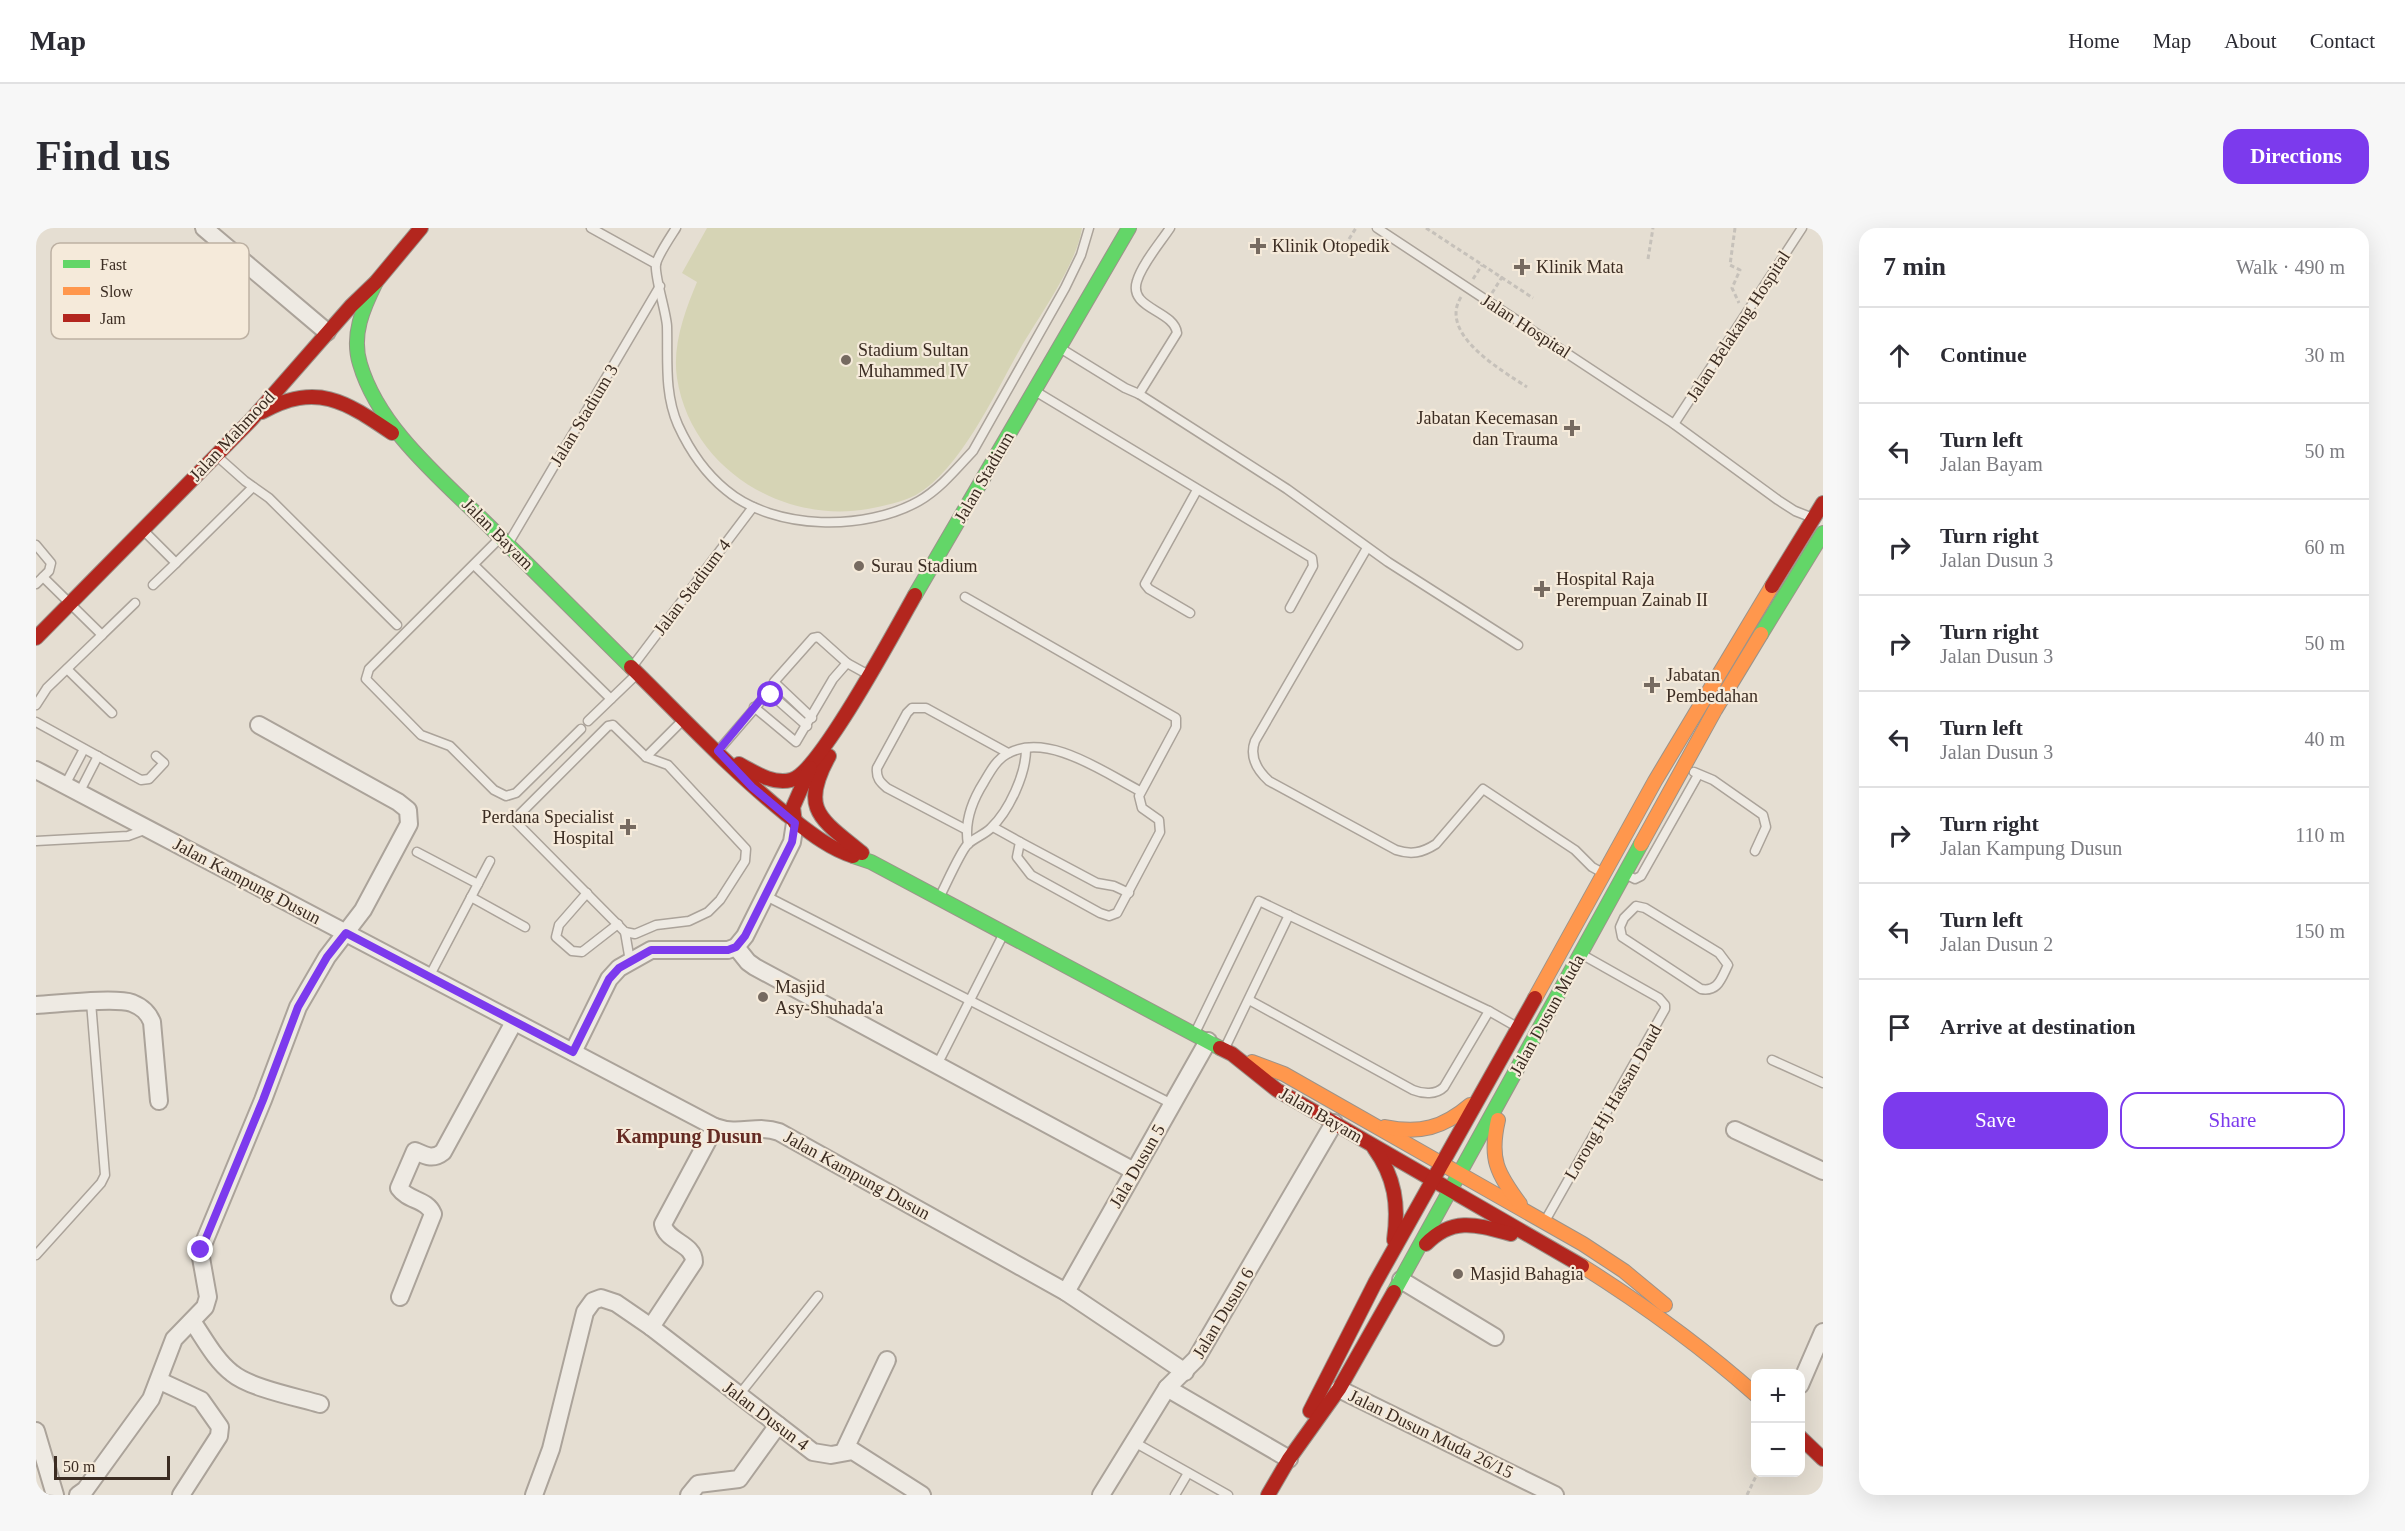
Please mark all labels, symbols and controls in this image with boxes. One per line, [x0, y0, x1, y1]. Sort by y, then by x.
text: Map [30, 25, 86, 56]
text: Home [2068, 29, 2120, 53]
text: Map [2153, 29, 2191, 53]
text: About [2224, 29, 2277, 53]
text: Contact [2310, 29, 2375, 53]
button: Directions [2223, 129, 2369, 184]
text: Find us [36, 133, 170, 179]
place label: Klinik Otopedik [1272, 236, 1390, 256]
marker: Klinik Otopedik [1249, 237, 1267, 255]
legend [51, 243, 249, 339]
street label: Jalan Belakang Hospital [1682, 247, 1794, 405]
text: 7 min [1883, 252, 1946, 281]
text: Fast [100, 256, 127, 273]
text: Walk · 490 m [2236, 256, 2345, 278]
place label: Klinik Mata [1536, 257, 1624, 277]
marker: Klinik Mata [1513, 258, 1531, 276]
text: Slow [100, 283, 133, 300]
street label: Jalan Hospital [1478, 290, 1574, 362]
text: Jam [100, 310, 126, 327]
icon: ahead [1883, 339, 1916, 372]
place label: Stadium Sultan Muhammed IV [858, 340, 969, 381]
text: Continue [1940, 342, 2027, 367]
text: 30 m [2304, 344, 2345, 366]
marker: Stadium Sultan Muhammed IV [839, 353, 853, 367]
street label: Jalan Stadium 3 [546, 361, 622, 469]
street label: Jalan Mahmood [185, 387, 279, 485]
place label: Jabatan Kecemasan dan Trauma [1417, 408, 1558, 449]
marker: Jabatan Kecemasan dan Trauma [1563, 419, 1581, 437]
text: Turn left [1940, 427, 2023, 452]
street label: Jalan Stadium [950, 428, 1018, 526]
icon: left [1883, 435, 1916, 468]
text: 50 m [2304, 440, 2345, 462]
text: Jalan Bayam [1940, 453, 2043, 475]
street label: Jalan Bayam [458, 494, 538, 574]
text: Turn right [1940, 523, 2039, 548]
icon: right [1883, 531, 1916, 564]
street label: Jalan Stadium 4 [649, 535, 735, 639]
text: 60 m [2304, 536, 2345, 558]
text: Jalan Dusun 3 [1940, 549, 2053, 571]
place label: Surau Stadium [871, 556, 978, 576]
marker: Surau Stadium [852, 559, 866, 573]
place label: Hospital Raja Perempuan Zainab II [1556, 569, 1708, 610]
marker: Hospital Raja Perempuan Zainab II [1533, 580, 1551, 598]
text: Turn right [1940, 619, 2039, 644]
icon: right [1883, 627, 1916, 660]
text: 50 m [2304, 632, 2345, 654]
text: Jalan Dusun 3 [1940, 645, 2053, 667]
place label: Jabatan Pembedahan [1666, 665, 1758, 706]
marker: Jabatan Pembedahan [1643, 676, 1661, 694]
route start [757, 681, 783, 707]
text: Turn left [1940, 715, 2023, 740]
icon: left [1883, 723, 1916, 756]
text: 40 m [2304, 728, 2345, 750]
text: Jalan Dusun 3 [1940, 741, 2053, 763]
place label: Perdana Specialist Hospital [482, 807, 614, 848]
text: Turn right [1940, 811, 2039, 836]
marker: Perdana Specialist Hospital [619, 818, 637, 836]
icon: right [1883, 819, 1916, 852]
text: 110 m [2295, 824, 2345, 846]
street label: Jalan Kampung Dusun [170, 834, 324, 928]
text: Jalan Kampung Dusun [1940, 837, 2122, 859]
text: Turn left [1940, 907, 2023, 932]
icon: left [1883, 915, 1916, 948]
text: 150 m [2294, 920, 2345, 942]
text: Jalan Dusun 2 [1940, 933, 2053, 955]
street label: Jalan Dusun Muda [1506, 951, 1588, 1079]
place label: Masjid Asy-Shuhada'a [775, 977, 883, 1018]
marker: Masjid Asy-Shuhada'a [756, 990, 770, 1004]
icon: arrive [1883, 1011, 1916, 1044]
text: Arrive at destination [1940, 1014, 2136, 1039]
street label: Lorong Hj Hassan Daud [1560, 1021, 1666, 1183]
street label: Jalan Bayam [1276, 1083, 1366, 1147]
button: Save [1883, 1092, 2108, 1149]
button: Share [2120, 1092, 2345, 1149]
street label: Jala Dusun 5 [1105, 1121, 1169, 1211]
district label: Kampung Dusun [616, 1125, 762, 1148]
street label: Jalan Kampung Dusun [780, 1127, 934, 1223]
route end [187, 1236, 213, 1262]
street label: Jalan Dusun 6 [1188, 1264, 1258, 1362]
place label: Masjid Bahagia [1470, 1264, 1583, 1284]
marker: Masjid Bahagia [1451, 1267, 1465, 1281]
map controls [1751, 1369, 1805, 1477]
button: + [1751, 1369, 1805, 1423]
street label: Jalan Dusun 4 [719, 1377, 813, 1455]
street label: Jalan Dusun Muda 26/15 [1346, 1385, 1516, 1483]
button: − [1751, 1423, 1805, 1477]
scale bar [54, 1453, 170, 1480]
text: 50 m [63, 1458, 95, 1475]

